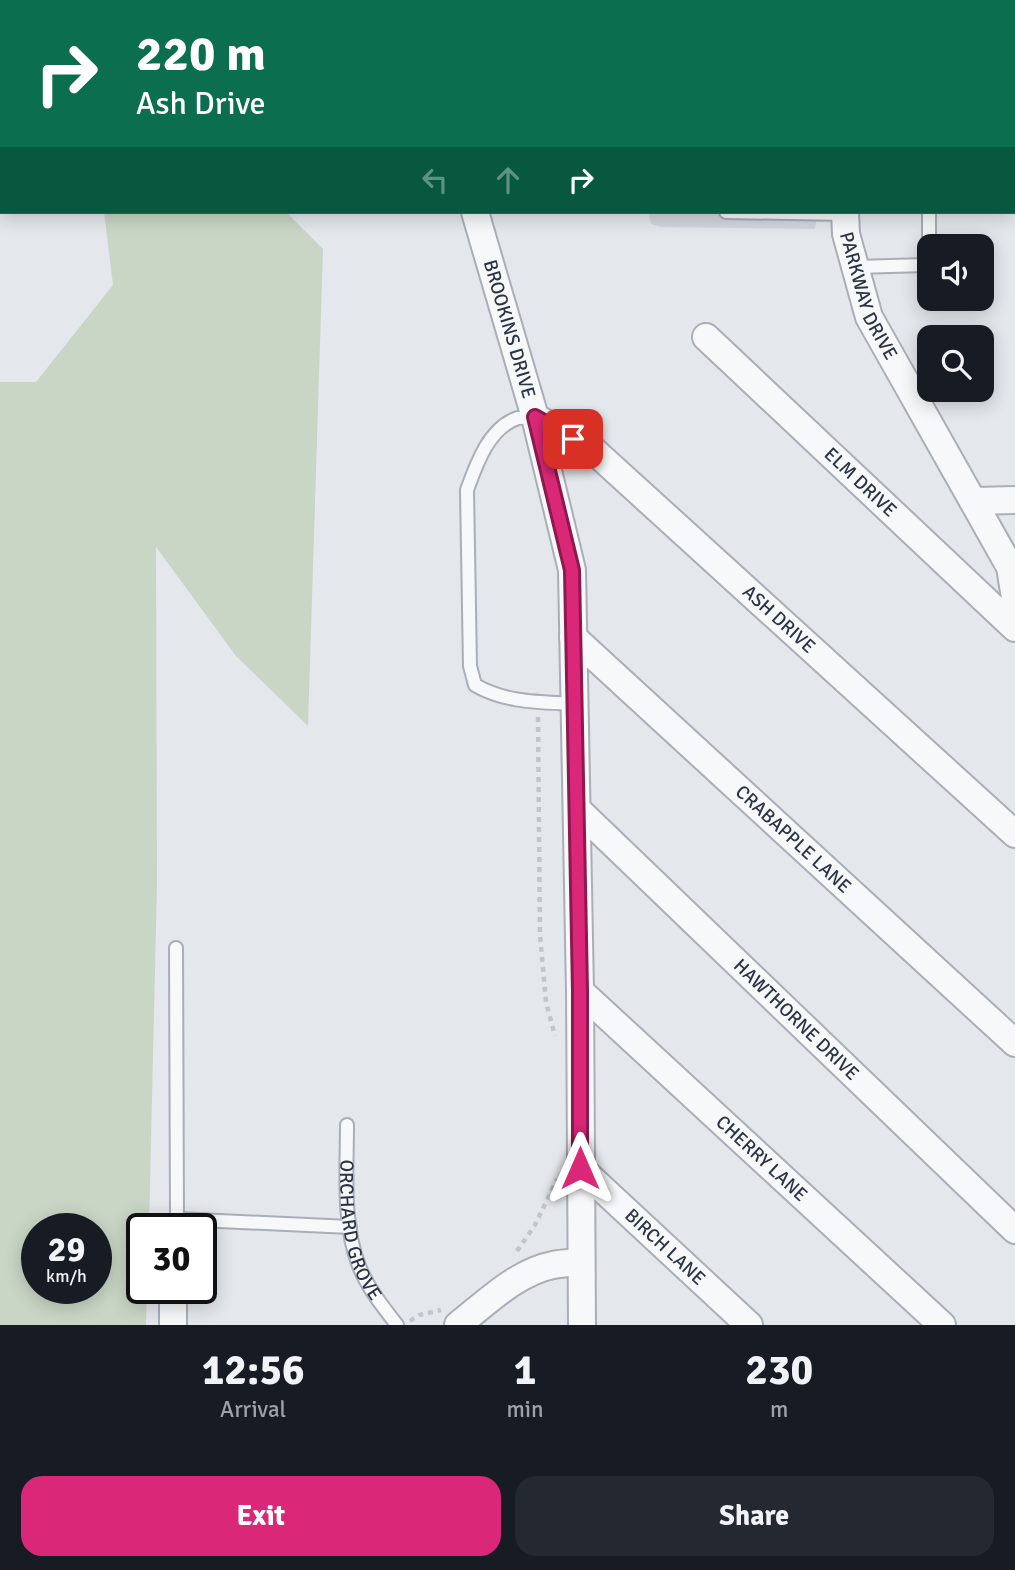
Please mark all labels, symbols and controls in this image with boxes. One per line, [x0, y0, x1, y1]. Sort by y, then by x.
text: 220 m [136, 24, 266, 84]
icon: right [21, 28, 112, 119]
text: Ash Drive [136, 84, 266, 123]
icon: left [416, 161, 454, 199]
icon: ahead [489, 161, 527, 199]
icon: right [562, 161, 600, 199]
street label: PARKWAY DRIVE [834, 229, 903, 364]
map controls [917, 234, 994, 402]
button: sound [917, 234, 994, 311]
street label: BROOKINS DRIVE [478, 257, 541, 401]
button: search [917, 325, 994, 402]
pin [543, 409, 603, 469]
icon: arrive [554, 420, 592, 458]
street label: ELM DRIVE [819, 442, 902, 522]
street label: ASH DRIVE [737, 580, 820, 658]
street label: CRABAPPLE LANE [730, 780, 856, 898]
street label: HAWTHORNE DRIVE [728, 954, 864, 1086]
street label: CHERRY LANE [711, 1110, 812, 1207]
position arrow [543, 1131, 617, 1205]
street label: ORCHARD GROVE [334, 1159, 387, 1305]
street label: BIRCH LANE [620, 1204, 710, 1290]
speed limit sign: 30 [126, 1213, 217, 1304]
text: 29 [48, 1228, 85, 1271]
text: km/h [46, 1265, 87, 1287]
text: 12:56 [202, 1345, 305, 1396]
text: 1 [514, 1345, 536, 1396]
text: 230 [745, 1345, 813, 1396]
text: Arrival [220, 1395, 286, 1424]
text: min [506, 1395, 544, 1424]
text: m [770, 1395, 788, 1424]
button: Exit [21, 1476, 501, 1556]
button: Share [515, 1476, 994, 1556]

